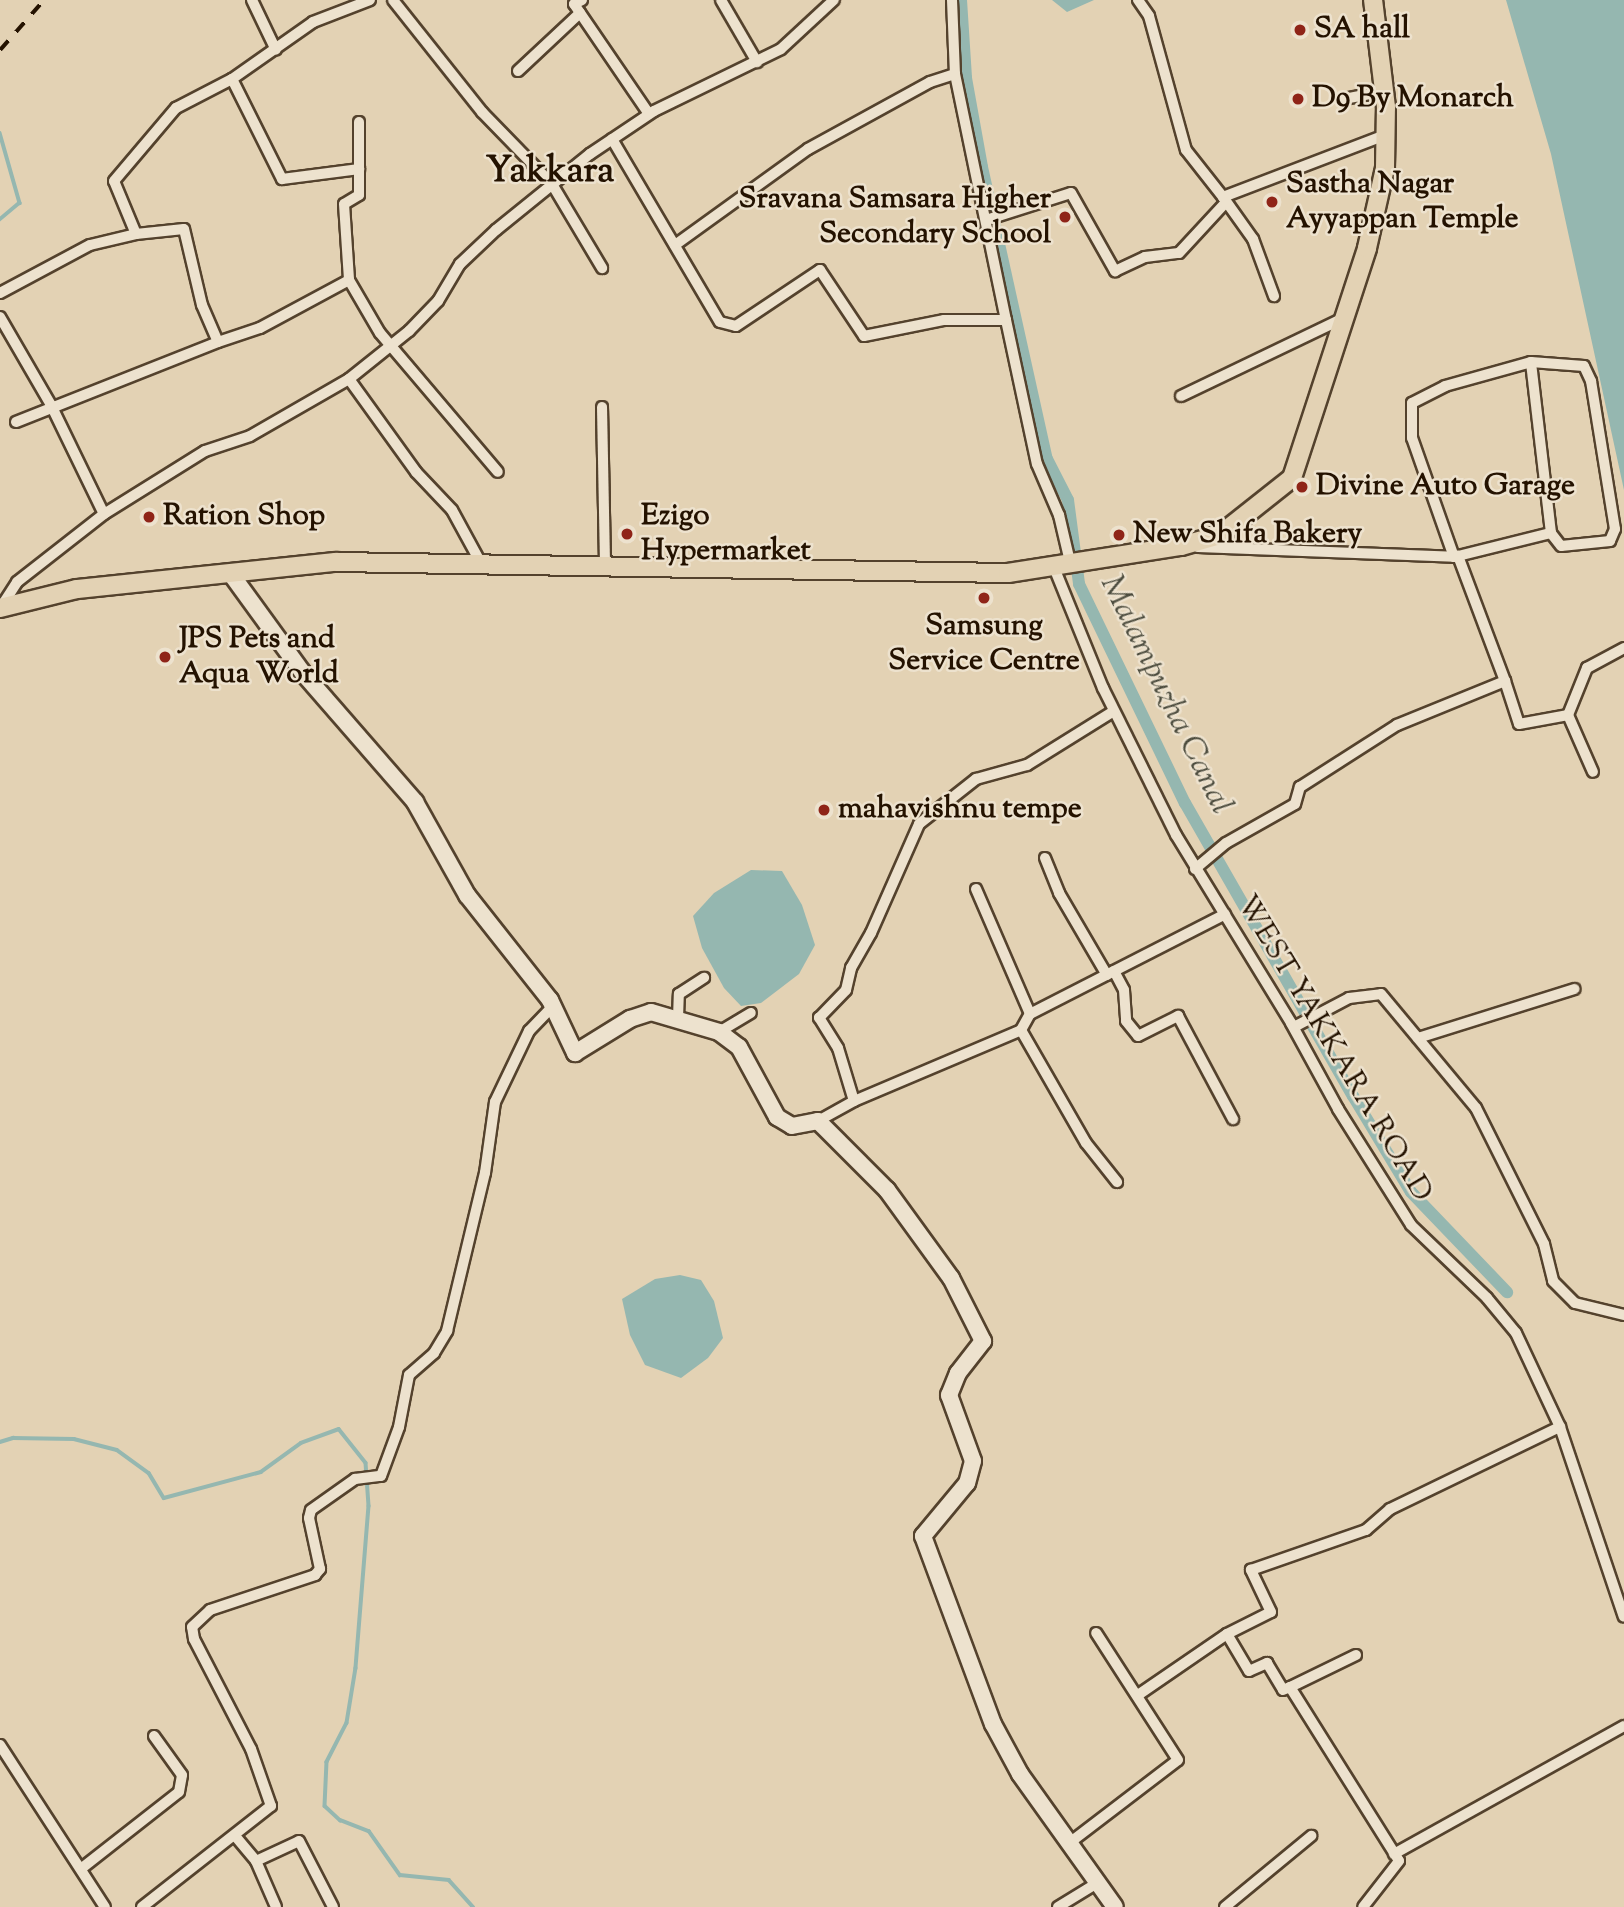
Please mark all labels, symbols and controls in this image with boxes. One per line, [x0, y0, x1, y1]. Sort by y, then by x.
place label: SA hall [1314, 12, 1410, 48]
marker: SA hall [1292, 22, 1308, 38]
place label: D9 By Monarch [1312, 81, 1514, 117]
marker: D9 By Monarch [1290, 91, 1306, 107]
district label: Yakkara [486, 150, 614, 194]
place label: Sastha Nagar Ayyappan Temple [1286, 167, 1519, 237]
place label: Sravana Samsara Higher Secondary School [739, 182, 1051, 252]
marker: Sastha Nagar Ayyappan Temple [1264, 194, 1280, 210]
marker: Sravana Samsara Higher Secondary School [1057, 209, 1073, 225]
place label: Divine Auto Garage [1316, 469, 1575, 505]
marker: Divine Auto Garage [1294, 479, 1310, 495]
place label: Ration Shop [163, 499, 325, 535]
place label: Ezigo Hypermarket [641, 499, 811, 570]
marker: Ration Shop [141, 509, 157, 525]
place label: New Shifa Bakery [1133, 517, 1362, 553]
marker: Ezigo Hypermarket [619, 526, 635, 542]
marker: New Shifa Bakery [1111, 527, 1127, 543]
water label: Malampuzha Canal [1091, 569, 1239, 821]
marker: Samsung Service Centre [976, 590, 992, 606]
place label: Samsung Service Centre [888, 609, 1080, 680]
place label: JPS Pets and Aqua World [179, 622, 339, 692]
marker: JPS Pets and Aqua World [157, 649, 173, 665]
place label: mahavishnu tempe [838, 792, 1082, 828]
marker: mahavishnu tempe [816, 802, 832, 818]
street label: WEST YAKKARA ROAD [1227, 889, 1439, 1209]

